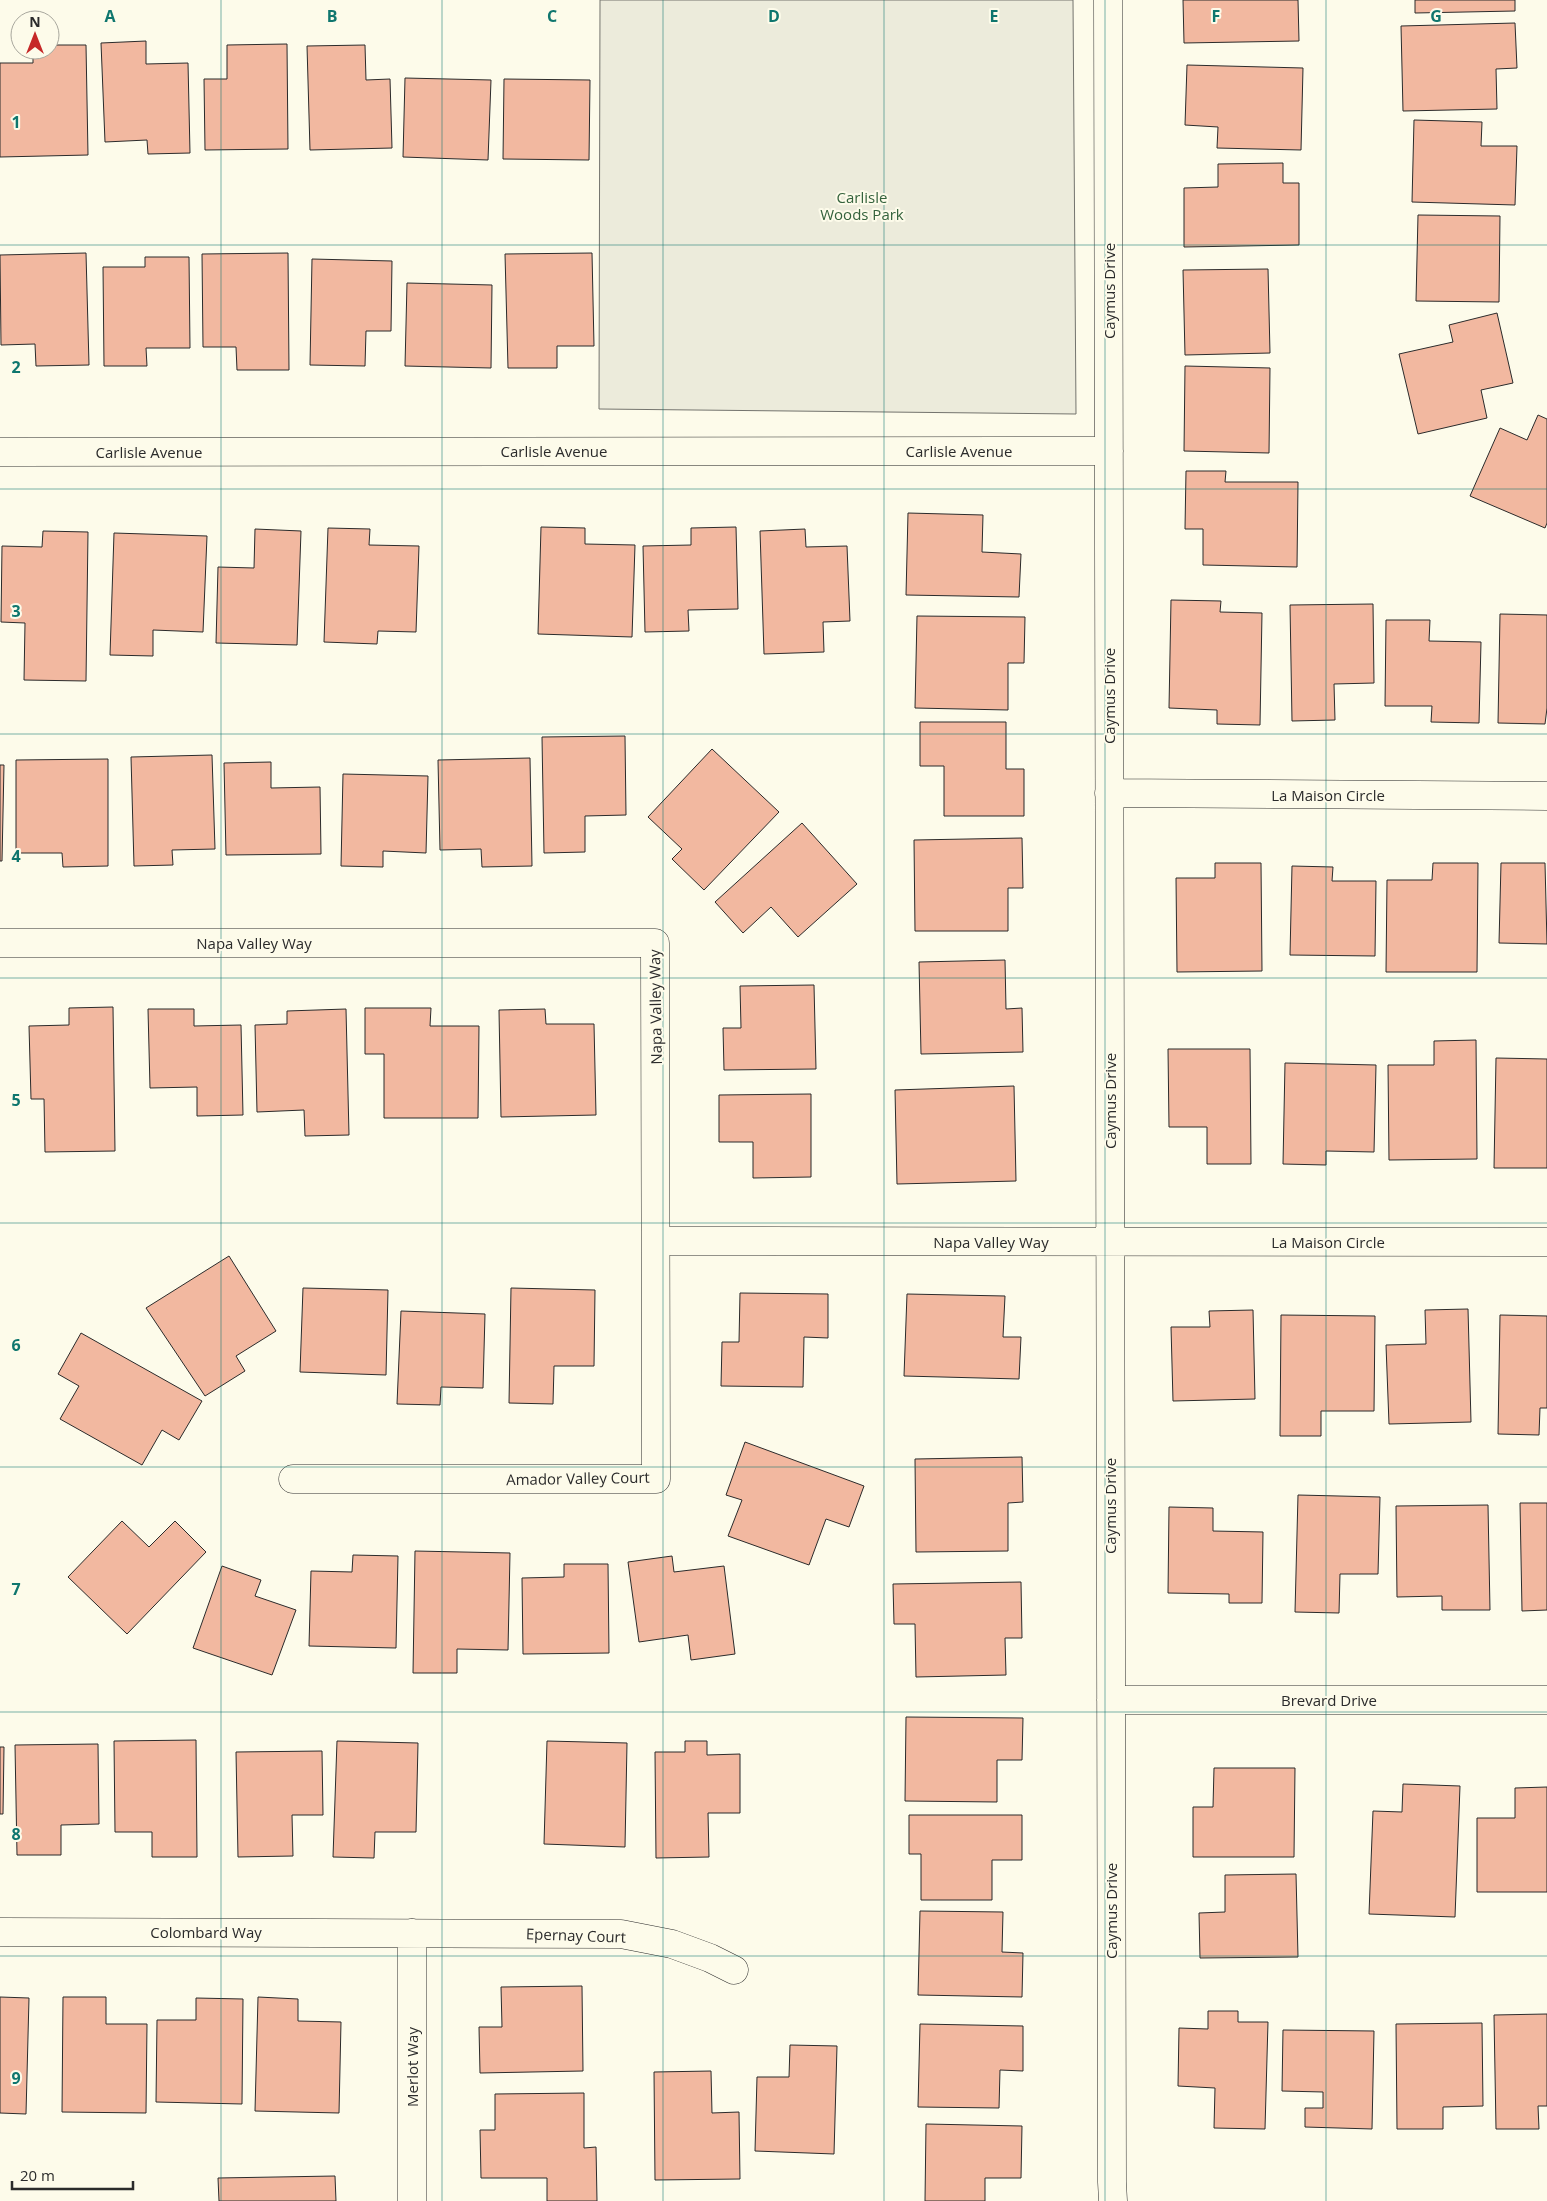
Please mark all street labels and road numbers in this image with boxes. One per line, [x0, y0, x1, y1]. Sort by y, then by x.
street label: Caymus Drive [1099, 243, 1119, 339]
street label: Carlisle Avenue [501, 441, 607, 461]
street label: Carlisle Avenue [906, 441, 1012, 461]
street label: Carlisle Avenue [96, 442, 202, 462]
street label: Caymus Drive [1099, 648, 1119, 744]
street label: La Maison Circle [1271, 785, 1385, 805]
street label: Napa Valley Way [196, 933, 312, 953]
street label: Napa Valley Way [644, 949, 666, 1065]
street label: Caymus Drive [1100, 1053, 1120, 1149]
street label: Napa Valley Way [933, 1232, 1049, 1252]
street label: La Maison Circle [1271, 1232, 1385, 1252]
street label: Caymus Drive [1100, 1458, 1120, 1554]
street label: Amador Valley Court [506, 1467, 650, 1489]
street label: Brevard Drive [1281, 1690, 1377, 1710]
street label: Caymus Drive [1101, 1863, 1121, 1959]
street label: Colombard Way [150, 1922, 262, 1942]
street label: Epernay Court [526, 1923, 626, 1947]
street label: Merlot Way [402, 2027, 422, 2107]

